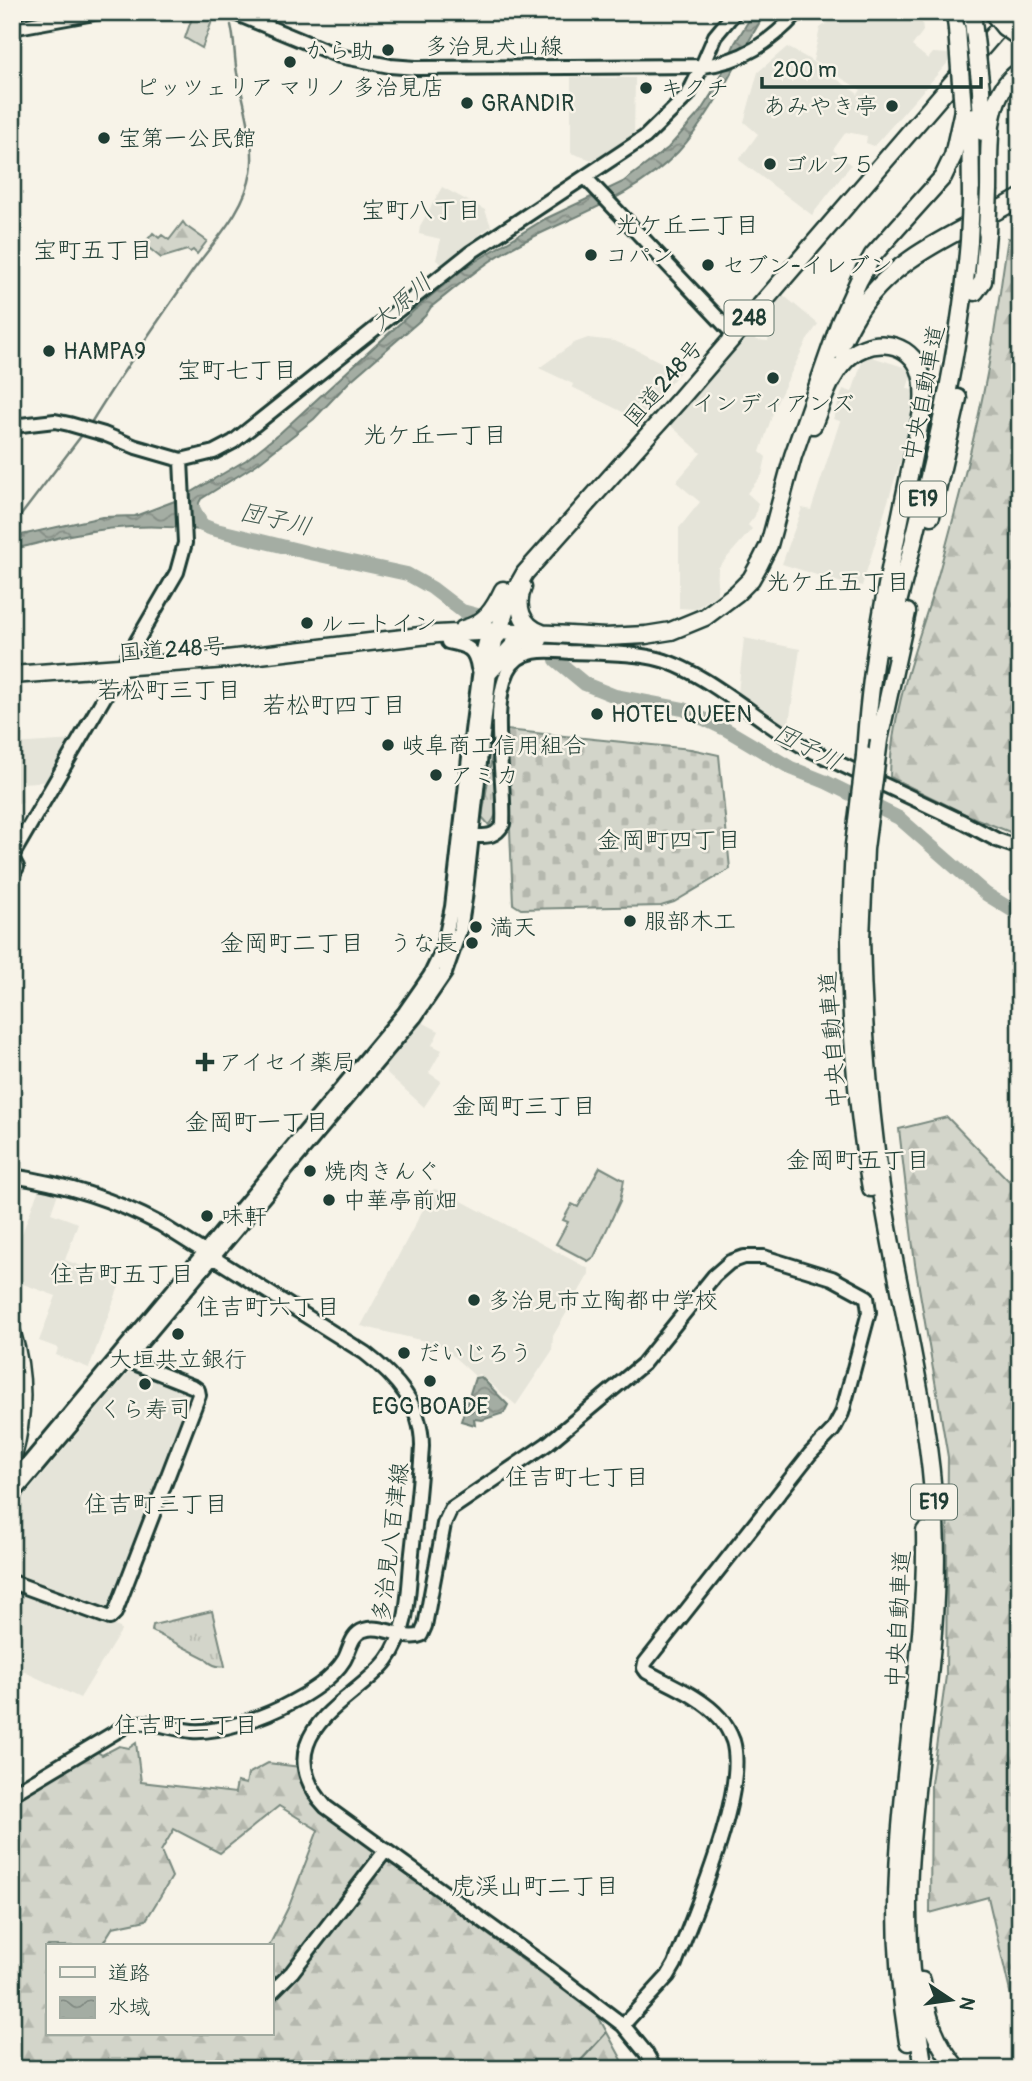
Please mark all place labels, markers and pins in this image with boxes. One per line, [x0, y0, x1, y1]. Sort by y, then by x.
place label: から助 [305, 36, 374, 65]
marker: から助 [380, 42, 396, 58]
marker: ピッツェリア マリノ 多治見店 [282, 54, 298, 70]
place label: ピッツェリア マリノ 多治見店 [136, 73, 444, 102]
place label: キクチ [660, 74, 729, 103]
marker: キクチ [638, 80, 654, 96]
place label: GRANDIR [481, 89, 574, 118]
place label: あみやき亭 [763, 92, 878, 121]
marker: GRANDIR [459, 95, 475, 111]
marker: あみやき亭 [884, 98, 900, 114]
place label: 宝第一公民館 [118, 124, 256, 153]
marker: 宝第一公民館 [96, 130, 112, 146]
place label: ゴルフ５ [784, 150, 875, 179]
marker: ゴルフ５ [762, 156, 778, 172]
place label: コパン [605, 241, 674, 270]
marker: コパン [583, 247, 599, 263]
place label: セブン-イレブン [722, 251, 893, 280]
marker: セブン-イレブン [700, 257, 716, 273]
place label: HAMPA9 [63, 337, 146, 366]
marker: HAMPA9 [41, 343, 57, 359]
marker: インディアンズ [765, 370, 781, 386]
place label: インディアンズ [692, 389, 854, 418]
place label: ルートイン [321, 609, 437, 638]
marker: ルートイン [299, 615, 315, 631]
place label: HOTEL QUEEN [611, 700, 752, 729]
marker: HOTEL QUEEN [589, 706, 605, 722]
place label: 岐阜商工信用組合 [402, 731, 586, 760]
marker: 岐阜商工信用組合 [380, 737, 396, 753]
place label: アミカ [450, 761, 519, 790]
marker: アミカ [428, 767, 444, 783]
place label: 服部木工 [644, 907, 736, 936]
place label: 満天 [490, 913, 536, 942]
marker: 服部木工 [622, 913, 638, 929]
marker: 満天 [468, 919, 484, 935]
place label: うな長 [389, 929, 458, 958]
marker: うな長 [464, 935, 480, 951]
place label: アイセイ薬局 [219, 1048, 356, 1077]
marker: アイセイ薬局 [197, 1054, 213, 1070]
place label: 焼肉きんぐ [324, 1157, 439, 1186]
marker: 焼肉きんぐ [302, 1163, 318, 1179]
place label: 中華亭前畑 [343, 1186, 458, 1215]
marker: 中華亭前畑 [321, 1192, 337, 1208]
place label: 味軒 [221, 1202, 267, 1231]
marker: 味軒 [199, 1208, 215, 1224]
place label: 多治見市立陶都中学校 [488, 1286, 718, 1315]
marker: 多治見市立陶都中学校 [466, 1292, 482, 1308]
marker: 大垣共立銀行 [170, 1326, 186, 1342]
place label: だいじろう [418, 1339, 533, 1368]
place label: 大垣共立銀行 [109, 1345, 247, 1374]
marker: だいじろう [396, 1345, 412, 1361]
marker: EGG BOADE [422, 1373, 438, 1389]
marker: くら寿司 [137, 1376, 153, 1392]
place label: EGG BOADE [372, 1392, 488, 1421]
place label: くら寿司 [99, 1395, 191, 1424]

